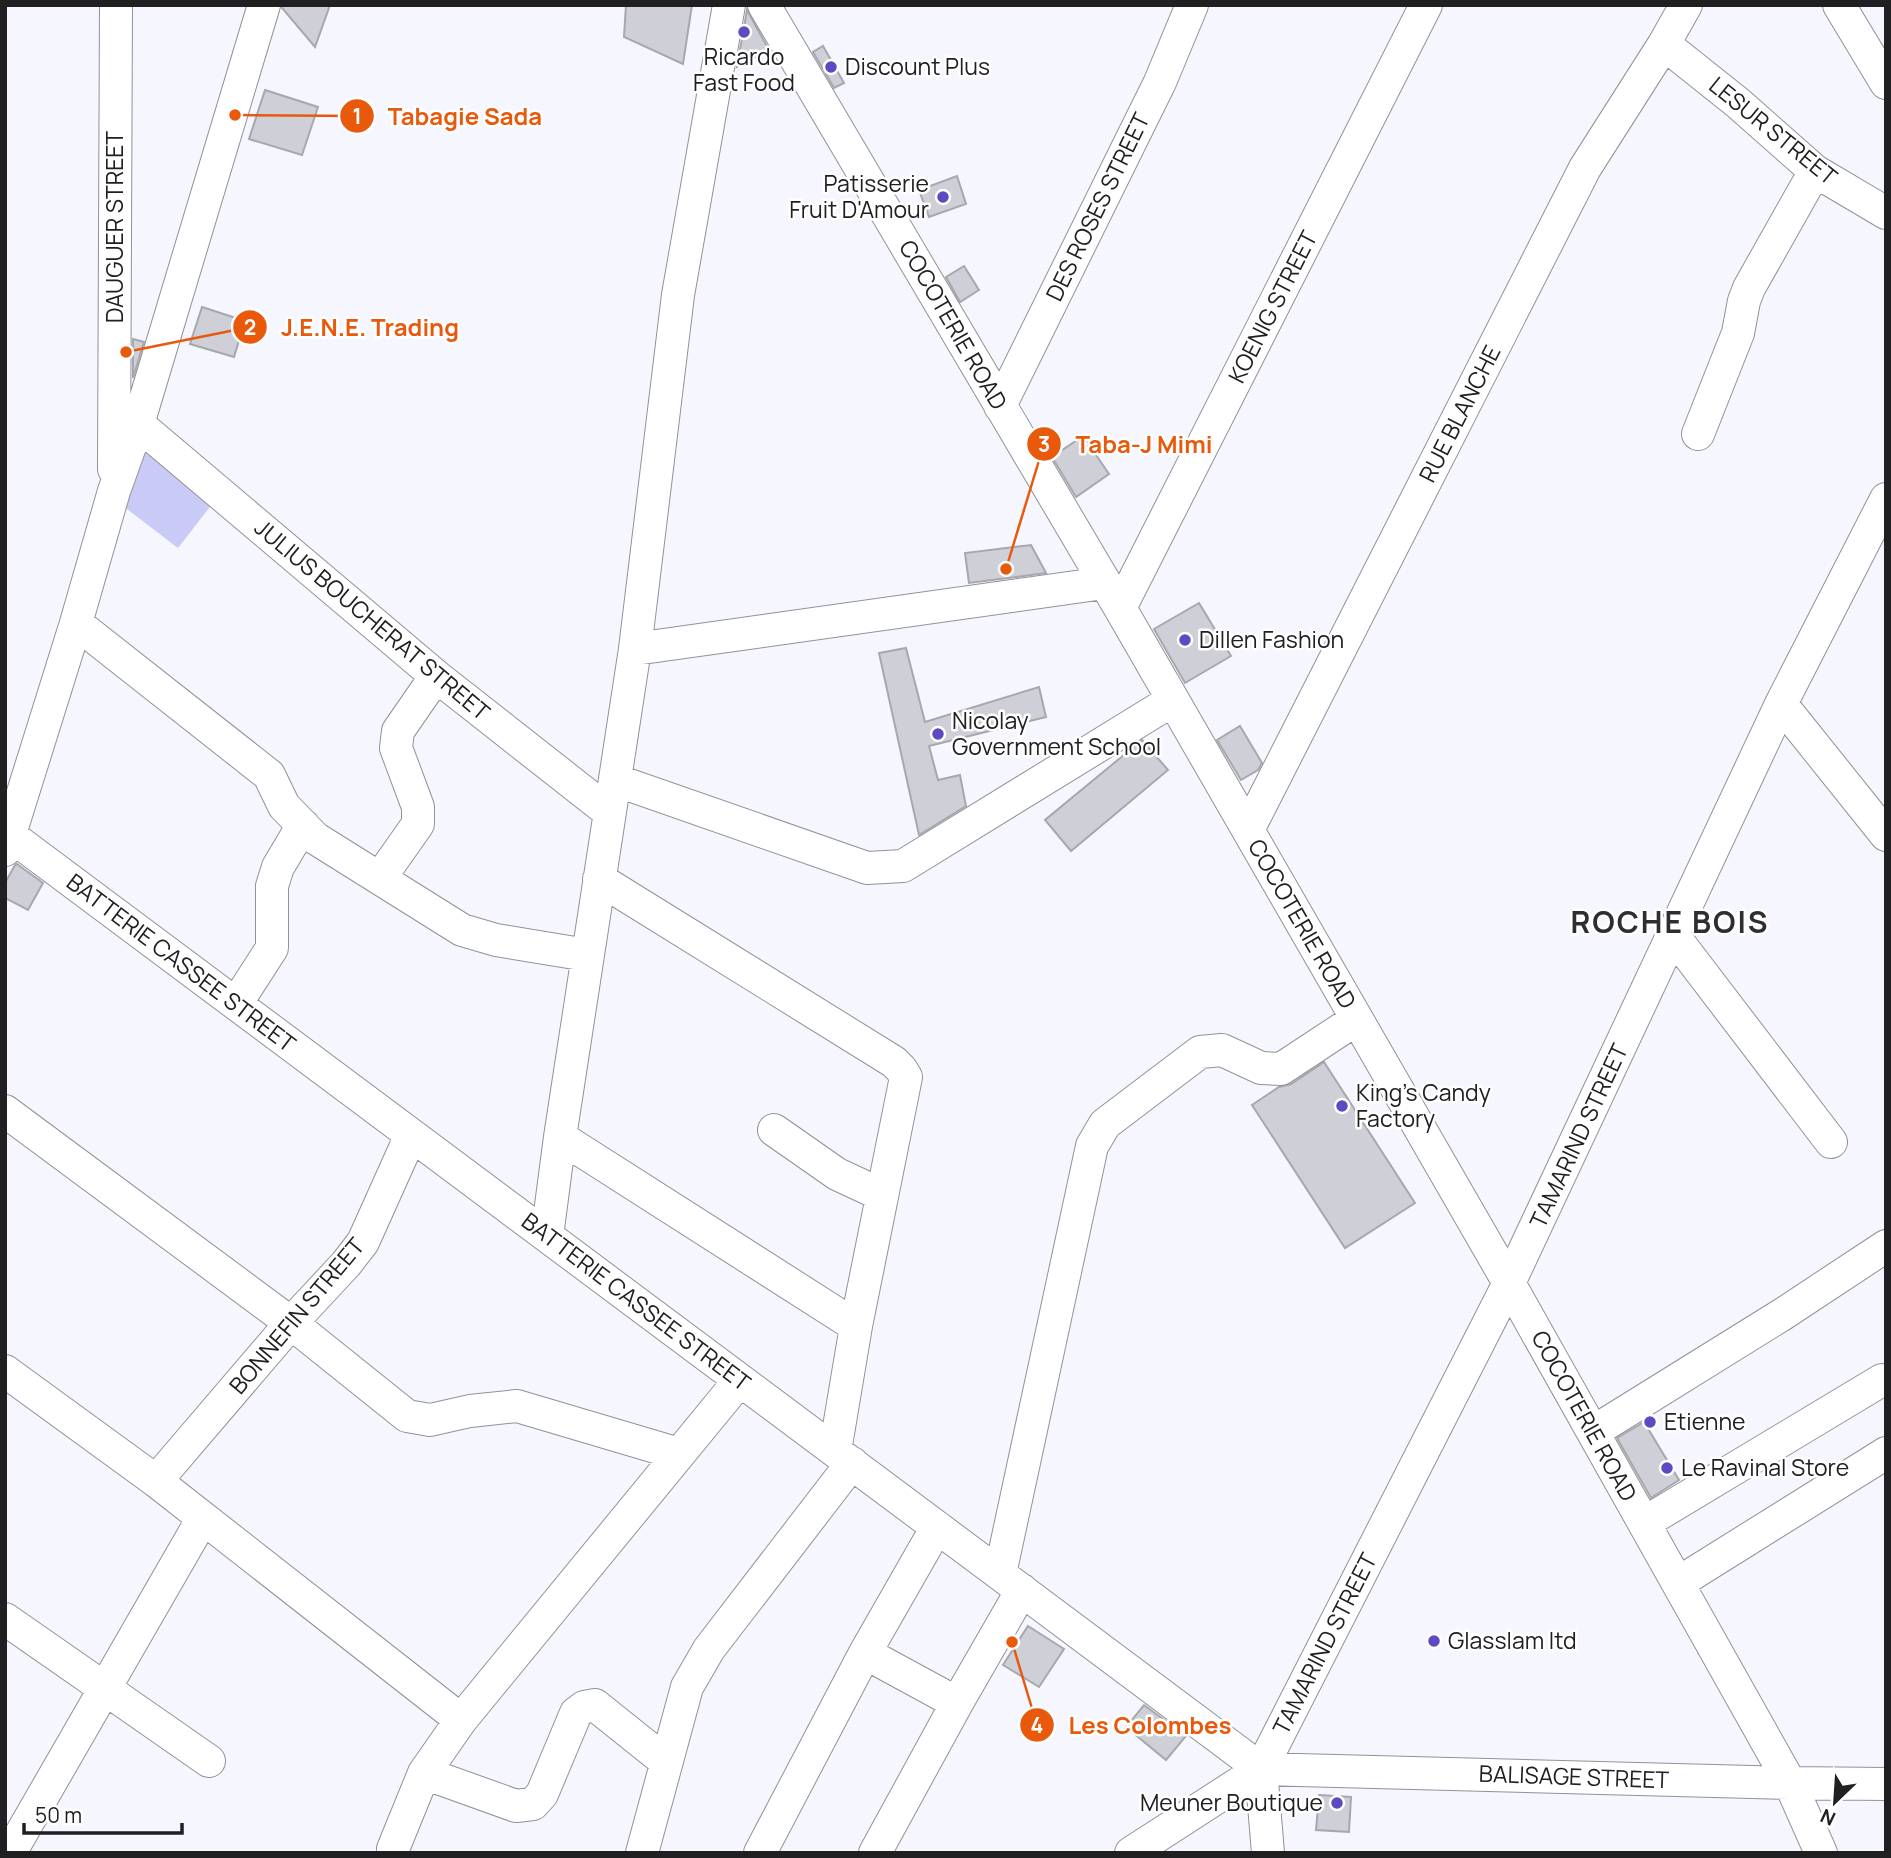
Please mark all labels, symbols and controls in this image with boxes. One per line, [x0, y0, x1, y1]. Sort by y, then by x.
marker: Ricardo Fast Food [736, 24, 752, 40]
place label: Ricardo Fast Food [693, 40, 795, 98]
place label: Discount Plus [845, 50, 990, 82]
marker: Discount Plus [823, 59, 839, 75]
street label: LESUR STREET [1703, 69, 1845, 192]
callout: Tabagie Sada [339, 94, 556, 139]
text: Tabagie Sada [388, 99, 542, 132]
text: 1 [352, 102, 362, 130]
street label: DES ROSES STREET [1038, 107, 1157, 306]
street label: DAUGUER STREET [98, 131, 130, 323]
place label: Patisserie Fruit D'Amour [789, 167, 929, 225]
marker: Patisserie Fruit D'Amour [935, 189, 951, 205]
street label: KOENIG STREET [1220, 225, 1324, 388]
street label: COCOTERIE ROAD [892, 234, 1015, 415]
callout: J.E.N.E. Trading [232, 305, 473, 350]
text: J.E.N.E. Trading [281, 310, 459, 343]
text: 2 [244, 313, 256, 341]
street label: RUE BLANCHE [1411, 340, 1507, 488]
callout: Taba-J Mimi [1027, 422, 1227, 467]
text: Taba-J Mimi [1075, 427, 1213, 460]
text: 3 [1038, 430, 1050, 458]
street label: JULIUS BOUCHERAT STREET [248, 511, 497, 727]
place label: Dillen Fashion [1199, 623, 1344, 655]
marker: Dillen Fashion [1177, 632, 1193, 648]
place label: Nicolay Government School [952, 704, 1161, 762]
marker: Nicolay Government School [930, 726, 946, 742]
street label: COCOTERIE ROAD [1241, 833, 1364, 1014]
street label: BATTERIE CASSEE STREET [61, 866, 303, 1059]
district label: ROCHE BOIS [1570, 901, 1770, 942]
street label: TAMARIND STREET [1521, 1038, 1635, 1233]
place label: King's Candy Factory [1356, 1076, 1491, 1134]
marker: King's Candy Factory [1334, 1098, 1350, 1114]
street label: BATTERIE CASSEE STREET [516, 1205, 758, 1398]
street label: BONNEFIN STREET [221, 1230, 371, 1400]
street label: COCOTERIE ROAD [1525, 1324, 1645, 1507]
place label: Etienne [1664, 1405, 1745, 1437]
marker: Etienne [1642, 1414, 1658, 1430]
place label: Le Ravinal Store [1681, 1451, 1849, 1483]
marker: Le Ravinal Store [1659, 1460, 1675, 1476]
street label: TAMARIND STREET [1265, 1547, 1384, 1740]
place label: Glasslam ltd [1448, 1624, 1577, 1656]
marker: Glasslam ltd [1426, 1633, 1442, 1649]
callout: Les Colombes [1020, 1703, 1246, 1748]
text: Les Colombes [1069, 1708, 1231, 1741]
text: 4 [1031, 1711, 1043, 1739]
street label: BALISAGE STREET [1478, 1757, 1670, 1795]
north arrow [1800, 1767, 1870, 1837]
place label: Meuner Boutique [1140, 1786, 1323, 1818]
scale bar [24, 1792, 182, 1836]
marker: Meuner Boutique [1329, 1795, 1345, 1811]
text: 50 m [35, 1801, 82, 1829]
text: N [1816, 1803, 1839, 1832]

